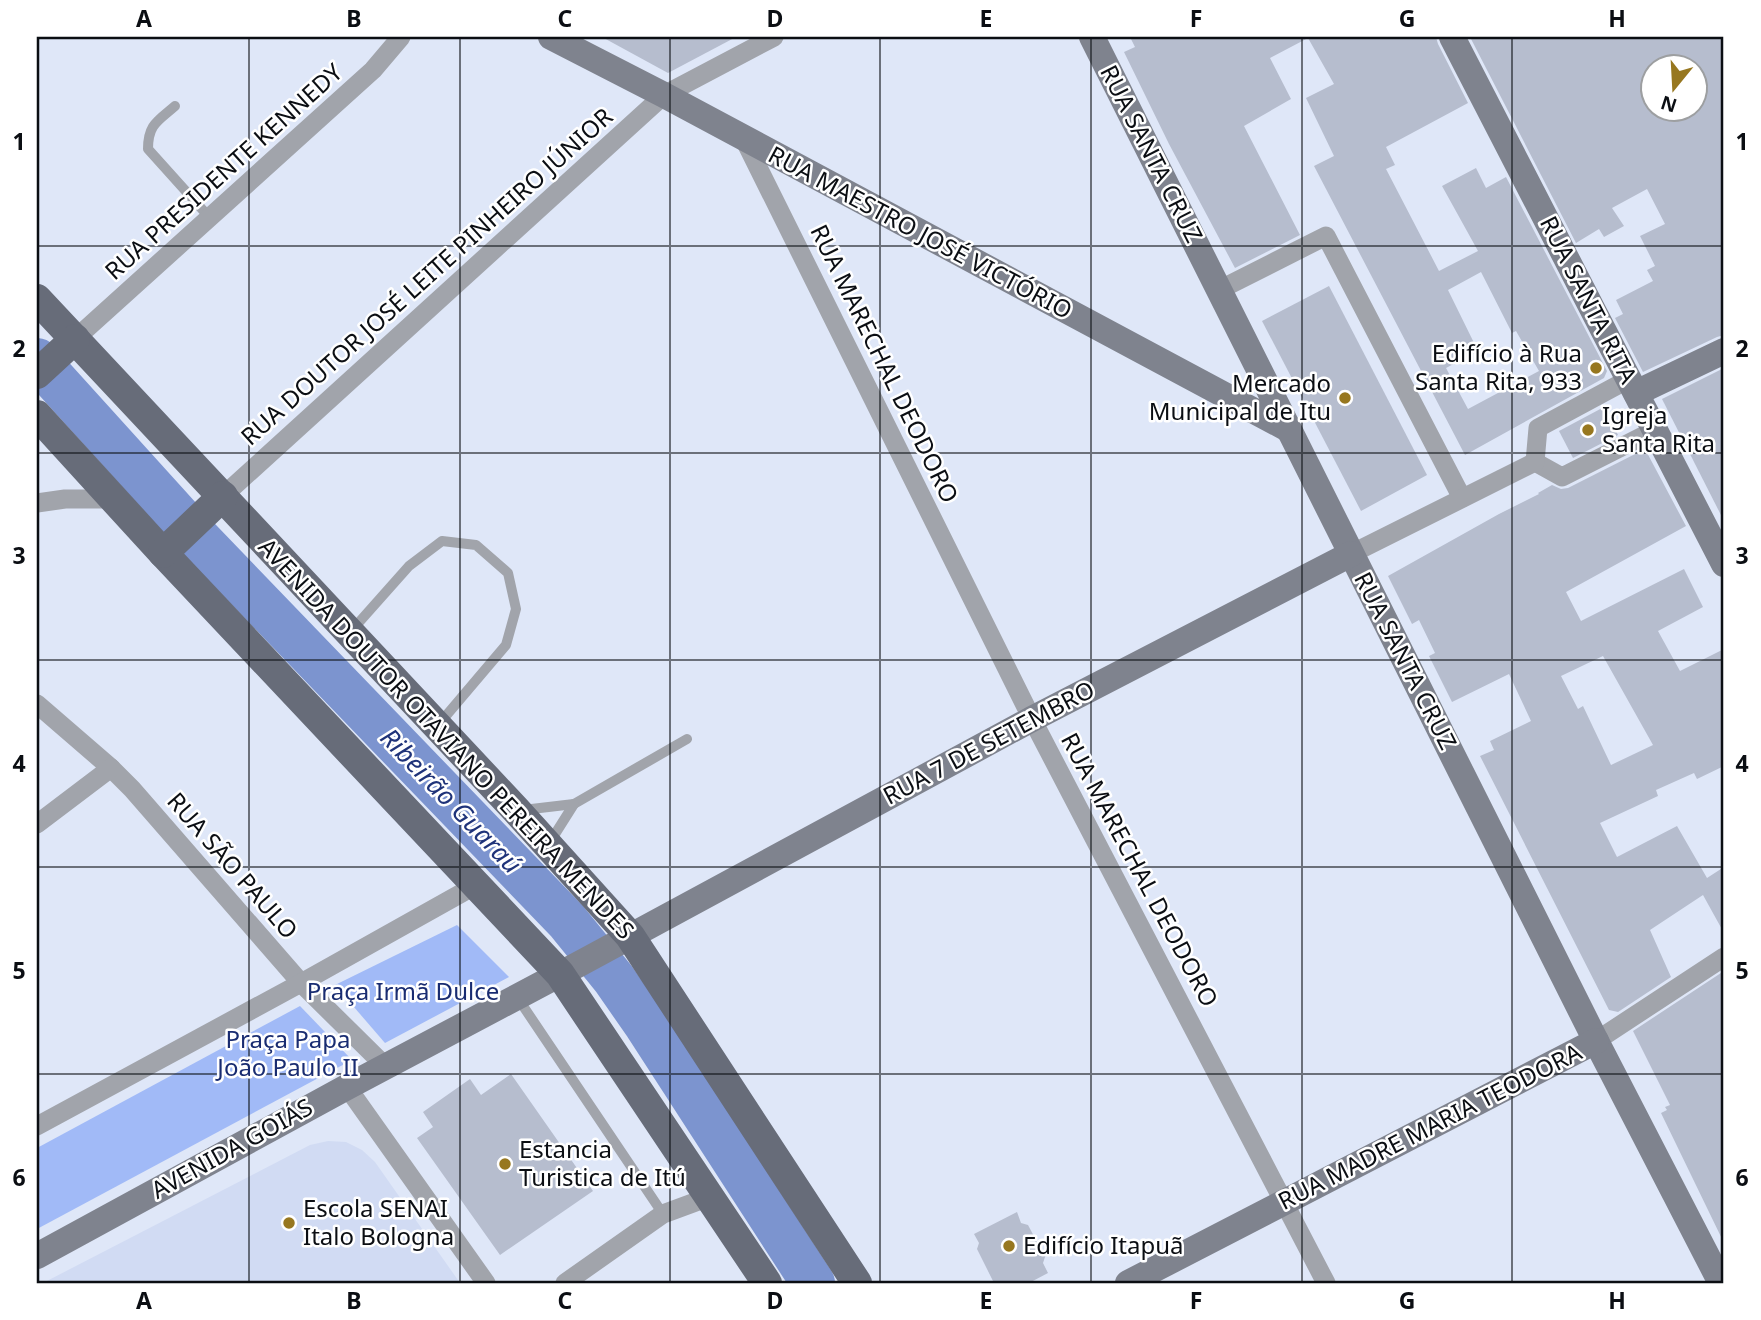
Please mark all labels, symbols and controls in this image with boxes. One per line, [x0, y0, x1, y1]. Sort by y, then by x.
text: A [136, 2, 152, 34]
text: B [346, 2, 362, 34]
text: C [558, 2, 573, 34]
text: D [767, 2, 783, 34]
text: E [980, 2, 992, 34]
text: F [1190, 2, 1202, 34]
text: G [1399, 2, 1415, 34]
text: H [1608, 2, 1626, 34]
north arrow [1638, 52, 1708, 122]
street label: RUA PRESIDENTE KENNEDY [97, 55, 349, 286]
street label: RUA SANTA CRUZ [1093, 59, 1211, 248]
text: N [1657, 89, 1680, 119]
street label: RUA DOUTOR JOSÉ LEITE PINHEIRO JÚNIOR [233, 100, 619, 452]
text: 1 [12, 125, 26, 157]
text: 1 [1735, 125, 1749, 157]
street label: RUA MAESTRO JOSÉ VICTÓRIO [763, 137, 1078, 326]
street label: RUA SANTA RITA [1533, 210, 1646, 389]
street label: RUA MARECHAL DEODORO [803, 219, 967, 508]
text: 2 [12, 332, 26, 364]
text: 2 [1735, 332, 1749, 364]
place label: Edifício à Rua Santa Rita, 933 [1415, 336, 1582, 397]
marker: Edifício à Rua Santa Rita, 933 [1588, 360, 1604, 376]
place label: Mercado Municipal de Itu [1149, 366, 1331, 427]
marker: Mercado Municipal de Itu [1337, 390, 1353, 406]
place label: Igreja Santa Rita [1602, 398, 1715, 459]
marker: Igreja Santa Rita [1580, 422, 1596, 438]
street label: AVENIDA DOUTOR OTAVIANO PEREIRA MENDES [252, 530, 642, 946]
text: 3 [12, 539, 26, 571]
text: 3 [1735, 539, 1749, 571]
street label: RUA SANTA CRUZ [1347, 566, 1465, 755]
street label: RUA 7 DE SETEMBRO [877, 672, 1100, 811]
water label: Ribeirão Guaraú [373, 720, 530, 881]
street label: RUA MARECHAL DEODORO [1054, 727, 1227, 1012]
text: 4 [12, 747, 26, 779]
text: 4 [1735, 747, 1749, 779]
street label: RUA SÃO PAULO [160, 785, 306, 945]
text: 5 [12, 954, 26, 986]
text: 5 [1735, 954, 1749, 986]
park label: Praça Irmã Dulce [307, 974, 499, 1007]
park label: Praça Papa João Paulo II [215, 1022, 359, 1083]
street label: RUA MADRE MARIA TEODORA [1272, 1034, 1587, 1217]
street label: AVENIDA GOIÁS [145, 1090, 318, 1206]
place label: Estancia Turistica de Itú [519, 1132, 686, 1193]
marker: Estancia Turistica de Itú [497, 1156, 513, 1172]
text: 6 [12, 1161, 26, 1193]
text: 6 [1735, 1161, 1749, 1193]
place label: Escola SENAI Italo Bologna [303, 1191, 454, 1252]
marker: Escola SENAI Italo Bologna [281, 1215, 297, 1231]
place label: Edifício Itapuã [1023, 1228, 1184, 1261]
marker: Edifício Itapuã [1001, 1238, 1017, 1254]
text: A [136, 1284, 152, 1316]
text: B [346, 1284, 362, 1316]
text: C [558, 1284, 573, 1316]
text: D [767, 1284, 783, 1316]
text: E [980, 1284, 992, 1316]
text: F [1190, 1284, 1202, 1316]
text: G [1399, 1284, 1415, 1316]
text: H [1608, 1284, 1626, 1316]

